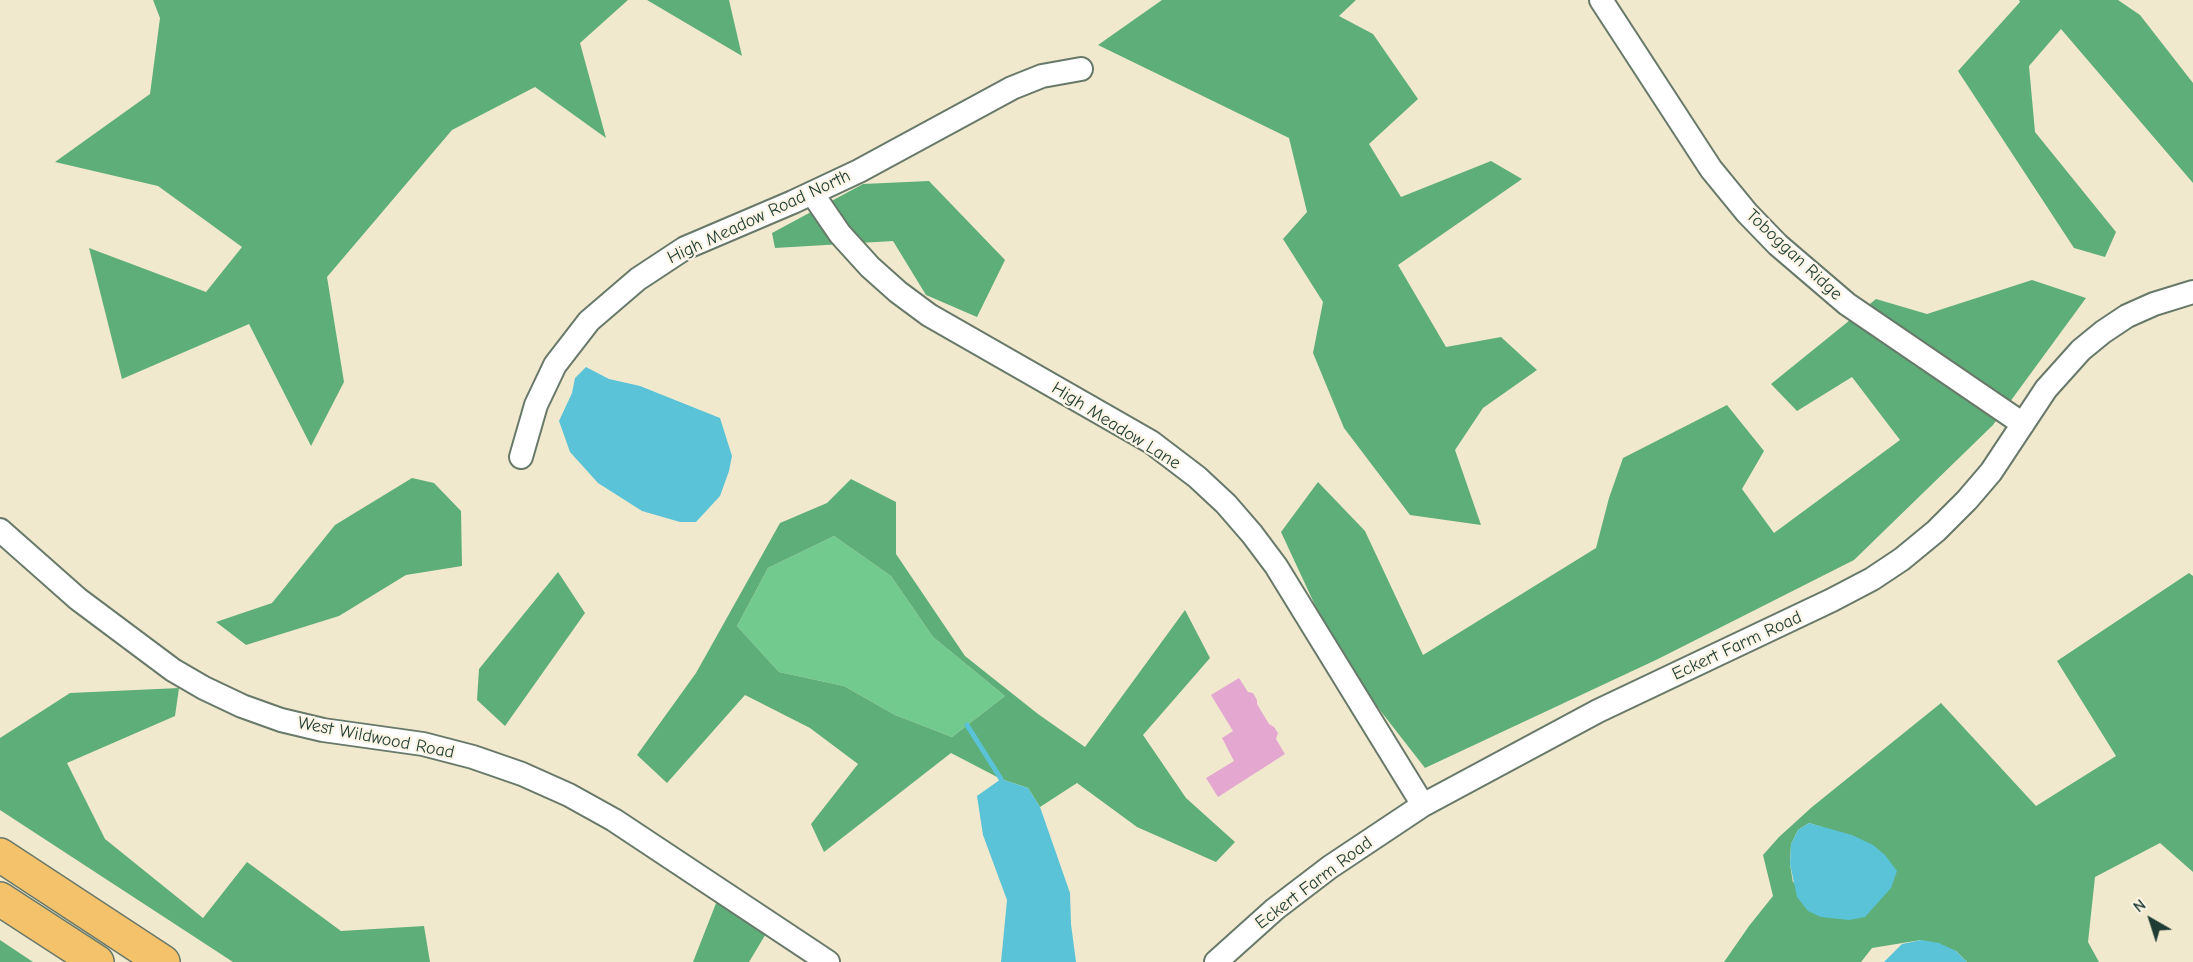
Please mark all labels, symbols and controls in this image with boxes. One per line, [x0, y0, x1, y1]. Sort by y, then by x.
street label: High Meadow Road North [664, 165, 854, 269]
street label: Toboggan Ridge [1741, 205, 1847, 305]
street label: High Meadow Lane [1047, 378, 1185, 474]
street label: Eckert Farm Road [1669, 606, 1805, 686]
street label: West Wildwood Road [296, 712, 456, 764]
street label: Eckert Farm Road [1251, 832, 1377, 934]
north arrow [2121, 890, 2181, 950]
text: N [2130, 896, 2149, 916]

